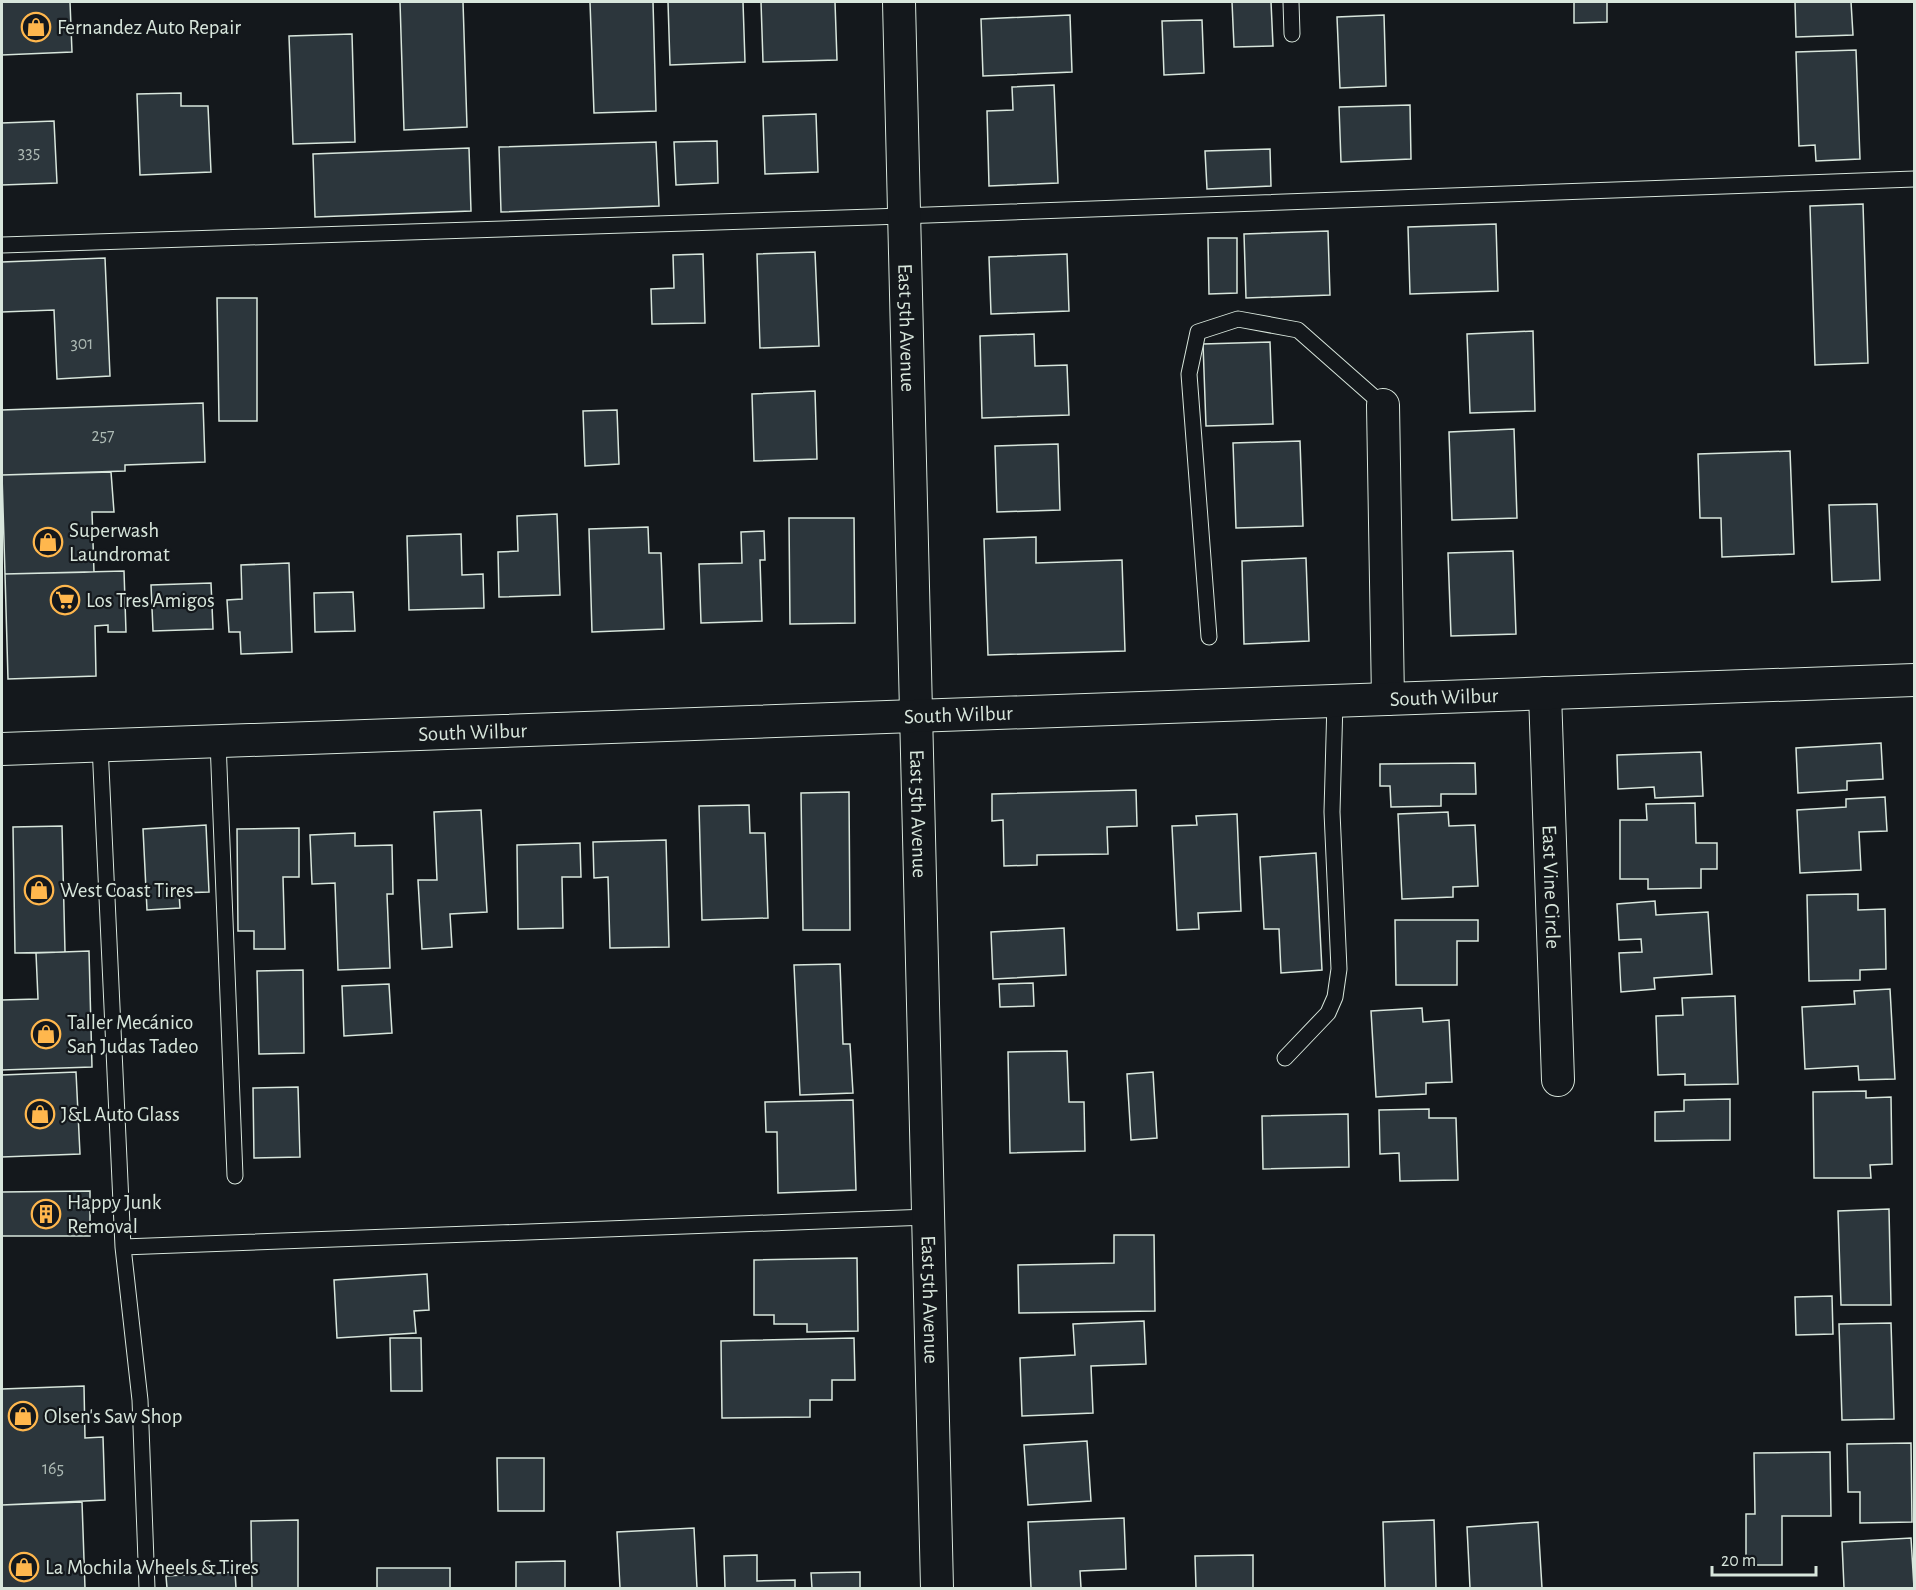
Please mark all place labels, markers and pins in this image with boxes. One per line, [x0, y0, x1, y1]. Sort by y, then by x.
shop icon: Fernandez Auto Repair [20, 11, 52, 43]
place label: Fernandez Auto Repair [57, 17, 241, 38]
place label: Superwash Laundromat [69, 520, 170, 565]
shop icon: Superwash Laundromat [32, 526, 64, 558]
supermarket icon: Los Tres Amigos [49, 584, 81, 616]
place label: Los Tres Amigos [86, 590, 215, 611]
shop icon: West Coast Tires [23, 874, 55, 906]
place label: West Coast Tires [60, 880, 193, 901]
place label: Taller Mecánico San Judas Tadeo [67, 1012, 199, 1057]
shop icon: Taller Mecánico San Judas Tadeo [30, 1018, 62, 1050]
shop icon: J&L Auto Glass [24, 1098, 56, 1130]
place label: J&L Auto Glass [61, 1104, 180, 1125]
place label: Happy Junk Removal [67, 1192, 162, 1237]
building icon: Happy Junk Removal [30, 1198, 62, 1230]
shop icon: Olsen's Saw Shop [7, 1400, 39, 1432]
place label: Olsen's Saw Shop [44, 1406, 182, 1427]
shop icon: La Mochila Wheels & Tires [8, 1551, 40, 1583]
place label: La Mochila Wheels & Tires [45, 1557, 259, 1578]

